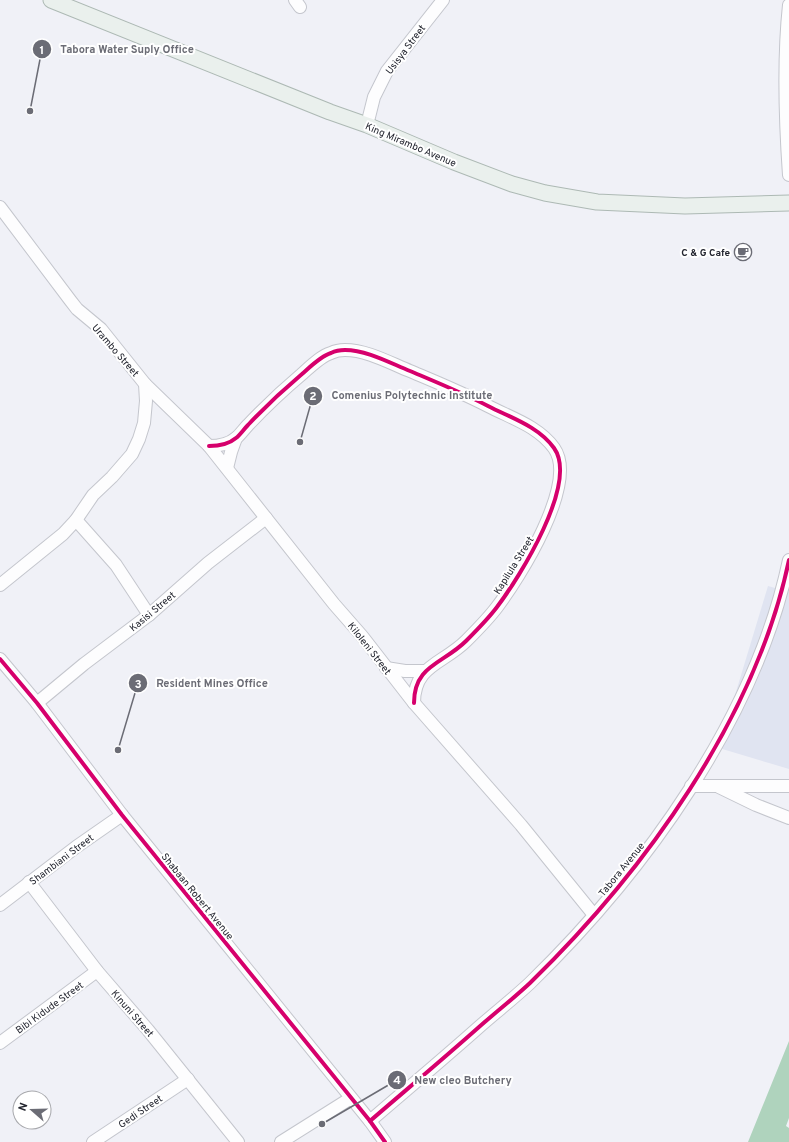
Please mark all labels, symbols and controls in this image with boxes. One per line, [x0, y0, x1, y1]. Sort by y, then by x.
street label: Usisya Street [383, 22, 429, 77]
callout: Tabora Water Suply Office [32, 38, 201, 61]
text: 1 [40, 43, 44, 59]
text: Tabora Water Suply Office [60, 43, 194, 57]
street label: King Mirambo Avenue [363, 120, 458, 170]
cafe icon: C & G Cafe [733, 242, 753, 262]
place label: C & G Cafe [681, 247, 730, 260]
street label: Urambo Street [88, 322, 141, 380]
callout: Comenius Polytechnic Institute [303, 384, 500, 407]
text: 2 [309, 389, 317, 405]
text: Comenius Polytechnic Institute [332, 389, 492, 403]
street label: Kapilula Street [491, 534, 537, 597]
street label: Kasisi Street [127, 589, 179, 635]
street label: Kiloleni Street [344, 620, 394, 678]
callout: Resident Mines Office [128, 672, 276, 695]
text: 3 [134, 677, 142, 693]
text: Resident Mines Office [156, 677, 268, 691]
street label: Shambiani Street [27, 832, 97, 889]
street label: Tabora Avenue [596, 840, 648, 900]
street label: Shabaan Robert Avenue [158, 851, 236, 943]
street label: Bibi Kidude Street [13, 979, 87, 1037]
street label: Kinuni Street [108, 988, 156, 1040]
callout: New cleo Butchery [387, 1068, 520, 1091]
text: 4 [393, 1073, 401, 1089]
text: New cleo Butchery [414, 1074, 512, 1088]
north arrow [12, 1090, 52, 1130]
street label: Gedi Street [116, 1093, 166, 1132]
text: N [16, 1101, 31, 1113]

